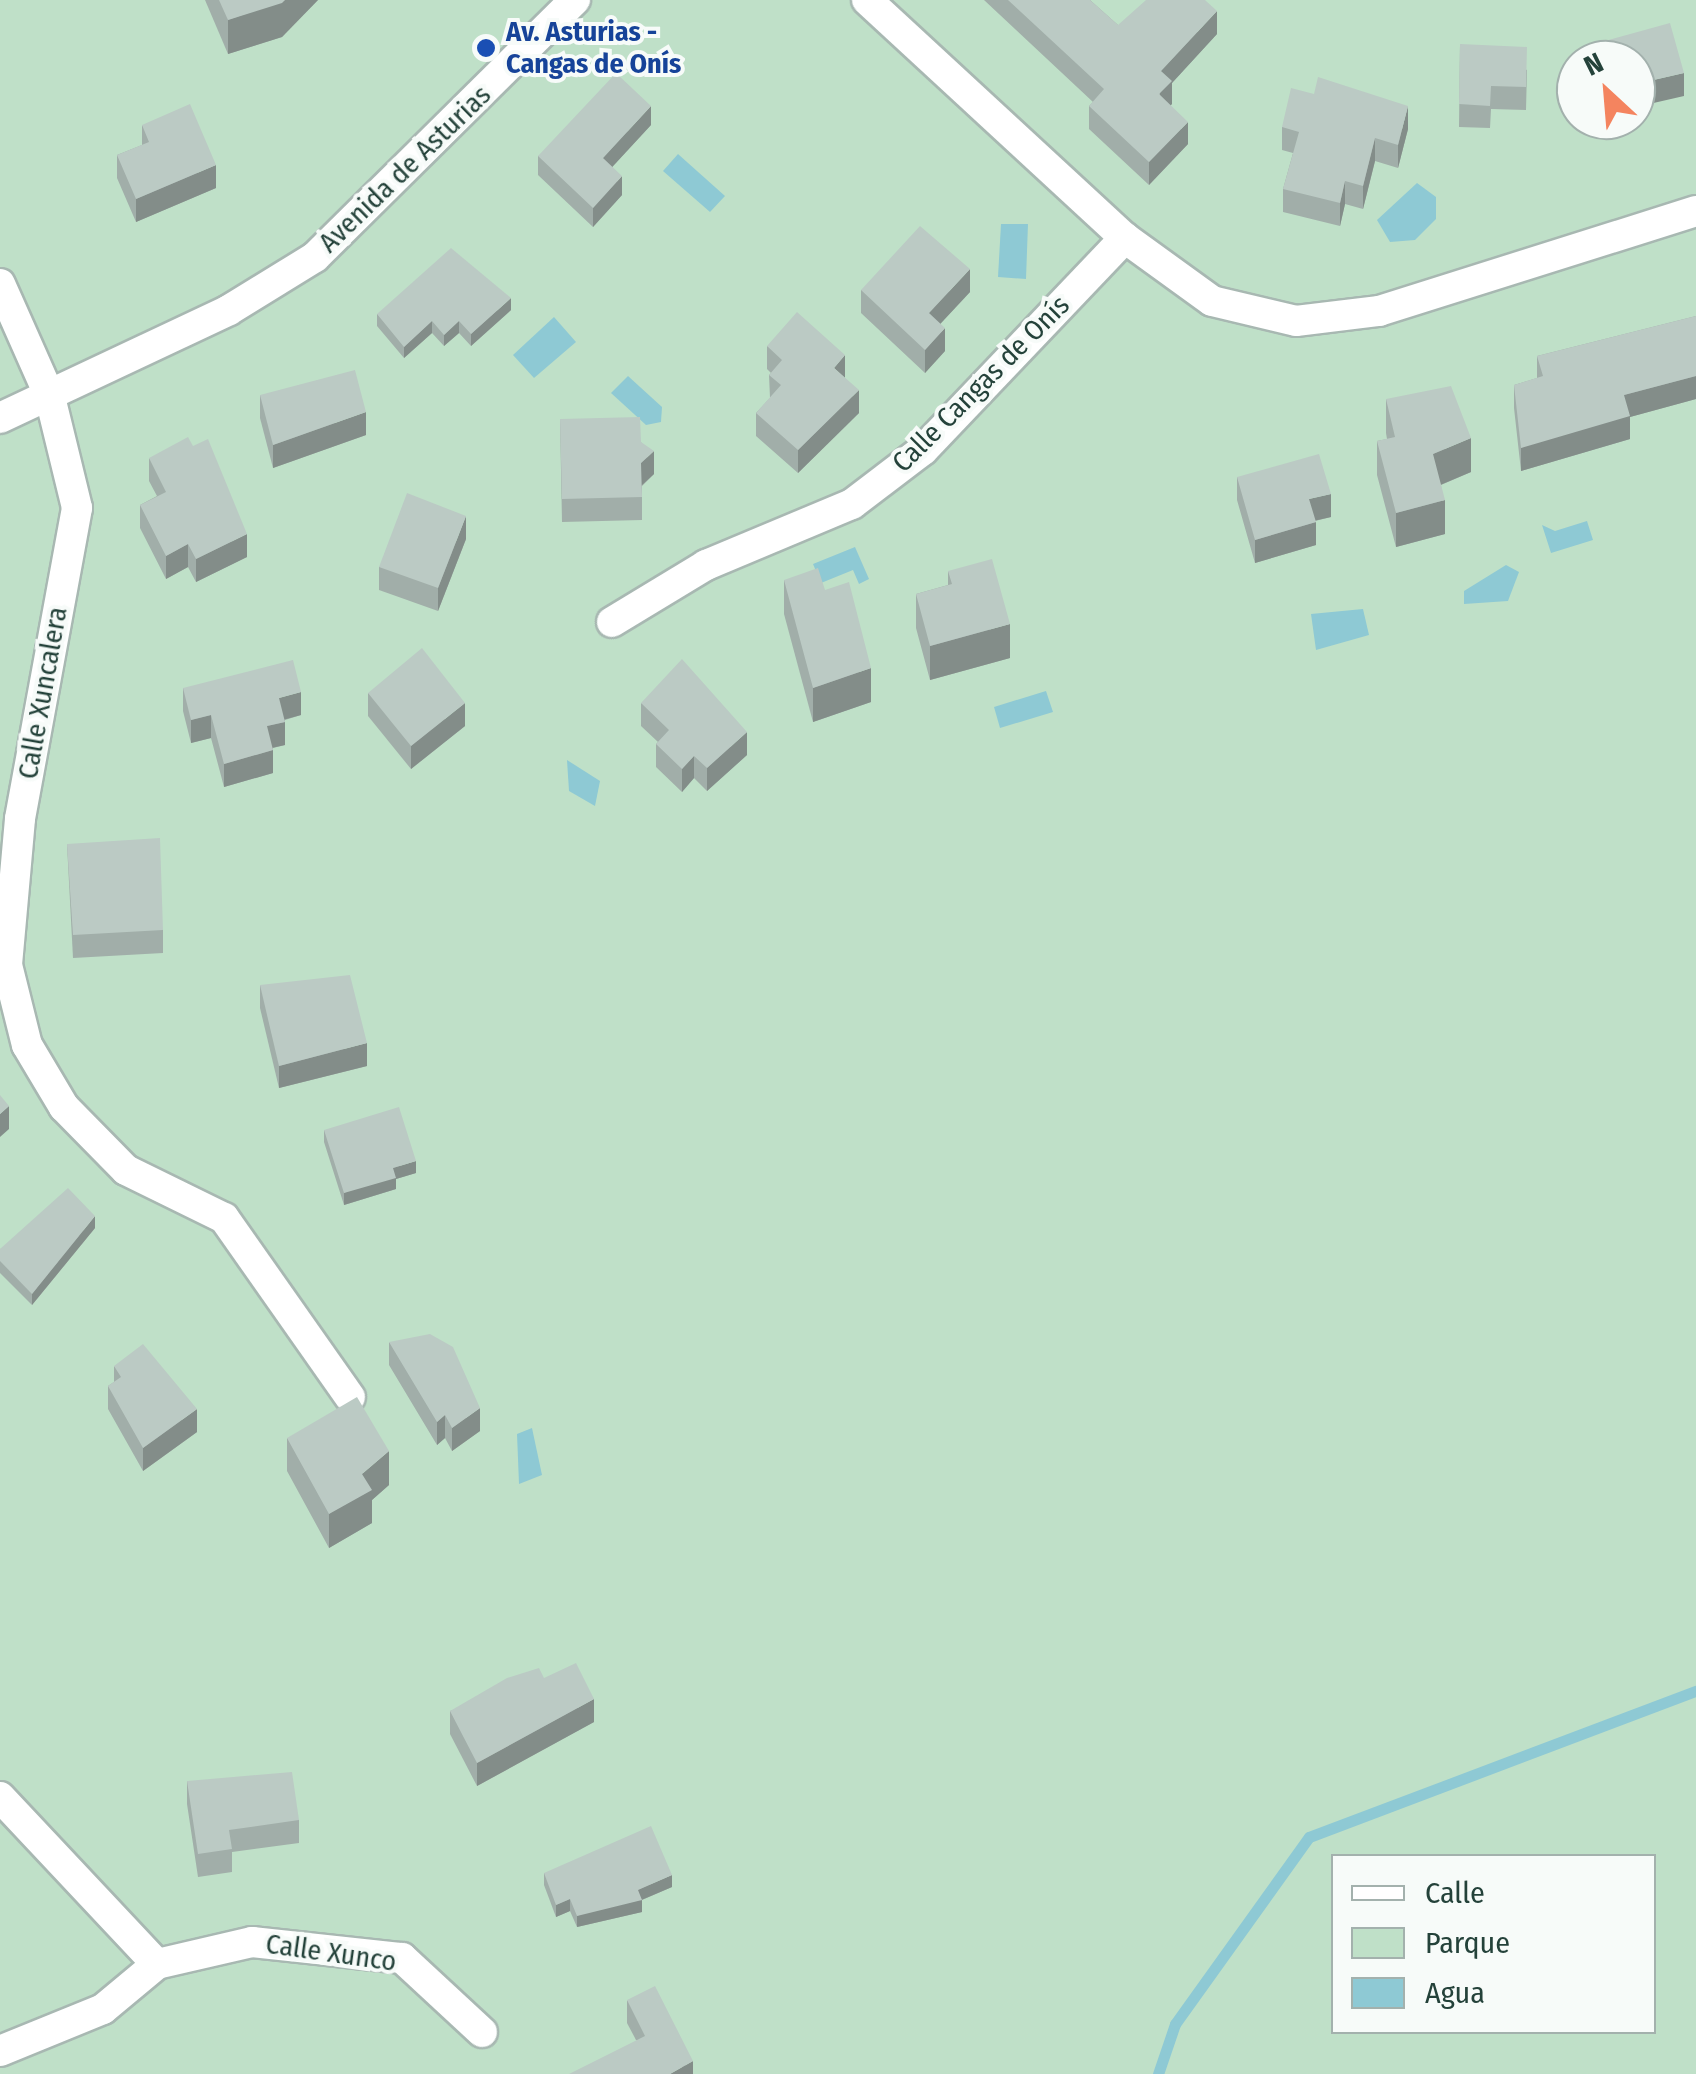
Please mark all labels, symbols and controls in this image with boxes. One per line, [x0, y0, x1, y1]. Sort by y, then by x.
place label: Av. Asturias - Cangas de Onís [506, 15, 681, 81]
marker: Av. Asturias - Cangas de Onís [475, 37, 497, 59]
north arrow [1556, 40, 1656, 140]
text: N [1579, 46, 1608, 83]
street label: Avenida de Asturias [312, 78, 498, 260]
street label: Calle Cangas de Onís [886, 289, 1076, 479]
street label: Calle Xuncalera [11, 604, 75, 782]
legend [1331, 1854, 1656, 2034]
text: Calle [1425, 1875, 1485, 1911]
text: Parque [1425, 1925, 1510, 1961]
street label: Calle Xunco [264, 1927, 398, 1979]
text: Agua [1425, 1975, 1485, 2011]

